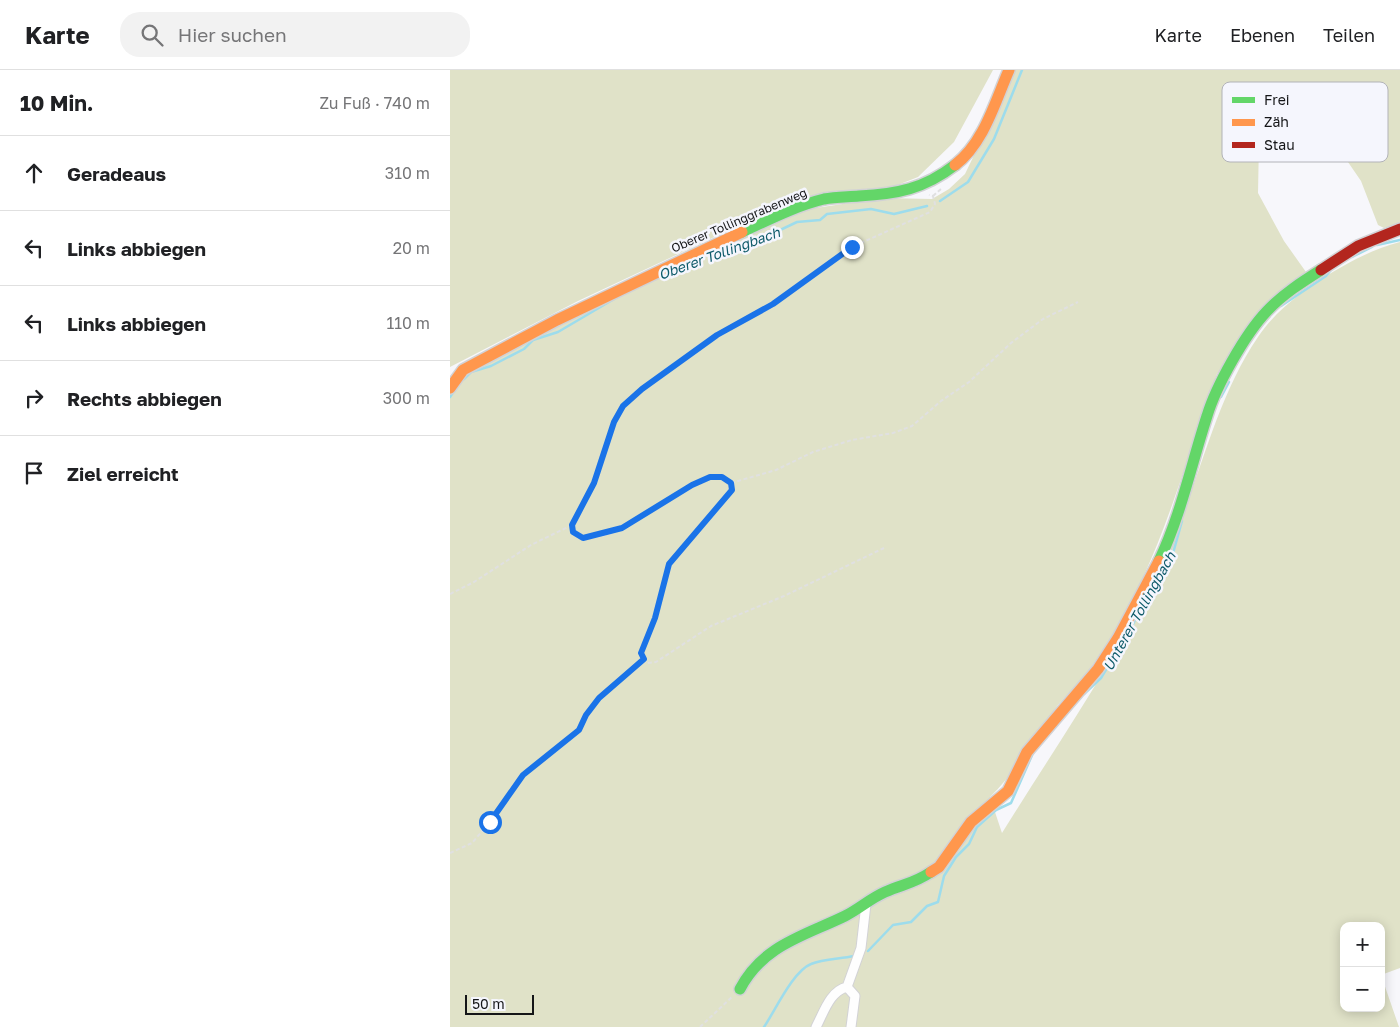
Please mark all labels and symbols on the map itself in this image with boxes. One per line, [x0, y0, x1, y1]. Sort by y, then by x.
legend [1222, 82, 1388, 162]
text: Frei [1264, 91, 1290, 108]
text: Zäh [1264, 113, 1289, 130]
text: Stau [1264, 136, 1295, 153]
street label: Oberer Tollinggrabenweg [669, 185, 809, 255]
water label: Oberer Tollingbach [656, 223, 783, 283]
route end [841, 236, 864, 259]
water label: Unterer Tollingbach [1099, 547, 1179, 673]
route start [479, 811, 502, 834]
scale bar [465, 992, 534, 1015]

